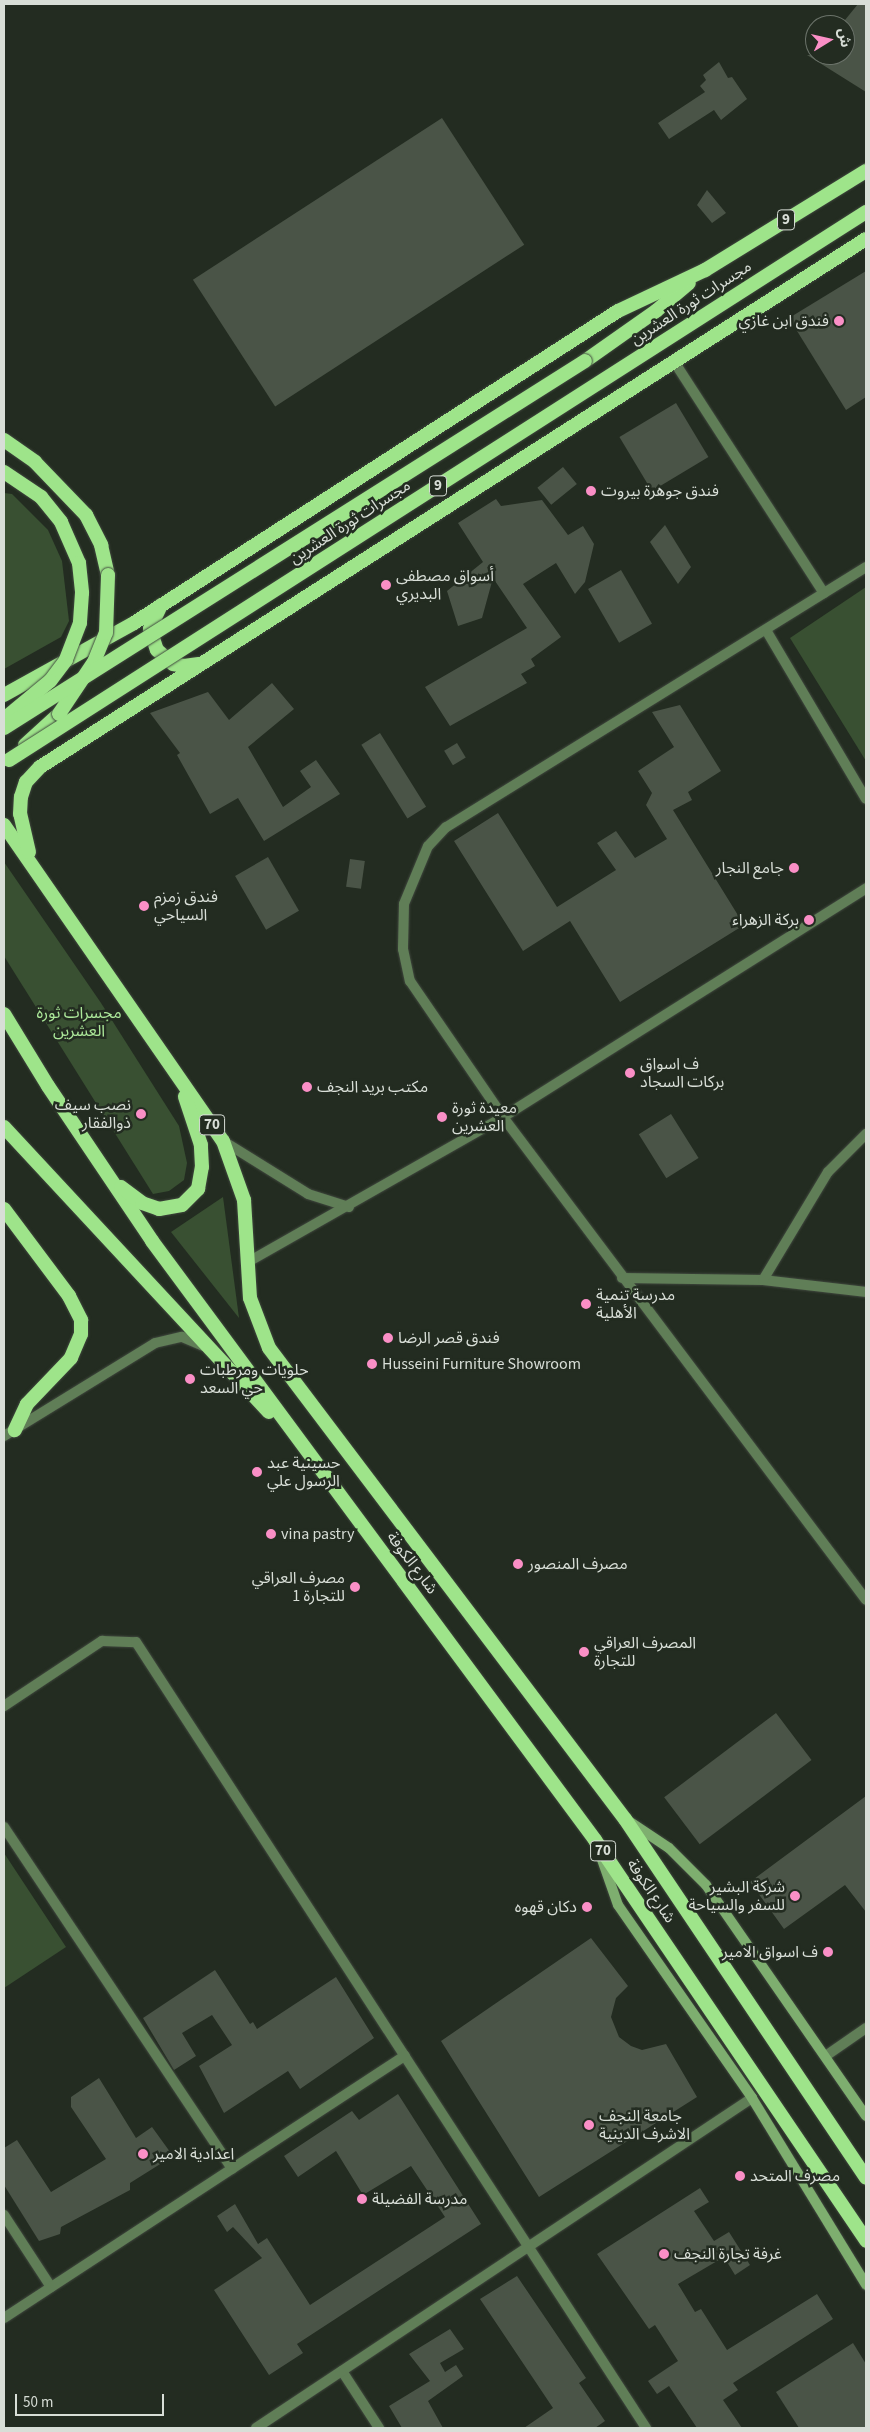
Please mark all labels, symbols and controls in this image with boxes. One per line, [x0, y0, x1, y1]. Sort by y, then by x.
north arrow [805, 15, 855, 65]
text: ش [832, 27, 855, 49]
road number: 9 [776, 208, 796, 232]
street label: مجسرات ثورة العشرين [627, 257, 755, 349]
place label: فندق ابن غازي [739, 311, 829, 331]
marker: فندق ابن غازي [833, 315, 845, 327]
road number: 9 [428, 474, 448, 498]
street label: مجسرات ثورة العشرين [286, 476, 414, 568]
place label: فندق جوهرة بيروت [601, 481, 719, 501]
marker: فندق جوهرة بيروت [585, 485, 597, 497]
place label: أسواق مصطفى البديري [396, 566, 494, 604]
marker: أسواق مصطفى البديري [380, 579, 392, 591]
place label: جامع النجار [716, 858, 784, 878]
marker: جامع النجار [788, 862, 800, 874]
place label: فندق زمزم السياحي [154, 887, 218, 925]
marker: فندق زمزم السياحي [138, 900, 150, 912]
place label: بركة الزهراء [732, 910, 799, 930]
marker: بركة الزهراء [803, 914, 815, 926]
park label: مجسرات ثورة العشرين [36, 1003, 122, 1041]
place label: ف اسواق بركات السجاد [640, 1054, 724, 1092]
marker: ف اسواق بركات السجاد [624, 1067, 636, 1079]
place label: مكتب بريد النجف [317, 1077, 428, 1097]
marker: مكتب بريد النجف [301, 1081, 313, 1093]
place label: نصب سيف ذوالفقار [55, 1095, 131, 1133]
place label: معيدة ثورة العشرين [452, 1098, 517, 1136]
marker: نصب سيف ذوالفقار [135, 1108, 147, 1120]
marker: معيدة ثورة العشرين [436, 1111, 448, 1123]
road number: 70 [198, 1112, 226, 1138]
place label: مدرسة تنمية الأهلية [596, 1285, 675, 1323]
marker: مدرسة تنمية الأهلية [580, 1298, 592, 1310]
place label: فندق قصر الرضا [398, 1328, 500, 1348]
marker: فندق قصر الرضا [382, 1332, 394, 1344]
place label: Husseini Furniture Showroom [382, 1354, 581, 1374]
marker: Husseini Furniture Showroom [366, 1358, 378, 1370]
place label: حلويات ومرطبات حي السعد [200, 1360, 309, 1398]
marker: حلويات ومرطبات حي السعد [184, 1373, 196, 1385]
place label: حسينية عبد الرسول علي [267, 1453, 340, 1491]
marker: حسينية عبد الرسول علي [251, 1466, 263, 1478]
place label: vina pastry [281, 1524, 354, 1544]
marker: vina pastry [265, 1528, 277, 1540]
street label: شارع الكوفة [382, 1528, 442, 1598]
place label: مصرف المنصور [528, 1554, 628, 1574]
marker: مصرف المنصور [512, 1558, 524, 1570]
place label: مصرف العراقي للتجارة 1 [252, 1568, 345, 1606]
marker: مصرف العراقي للتجارة 1 [349, 1581, 361, 1593]
place label: المصرف العراقي للتجارة [594, 1633, 696, 1671]
marker: المصرف العراقي للتجارة [578, 1646, 590, 1658]
road number: 70 [589, 1838, 617, 1864]
street label: شارع الكوفة [623, 1855, 679, 1927]
place label: شركة البشير للسفر والسياحة [688, 1877, 785, 1915]
marker: شركة البشير للسفر والسياحة [789, 1890, 801, 1902]
place label: دكان قهوه [515, 1897, 577, 1917]
marker: دكان قهوه [581, 1901, 593, 1913]
place label: ف اسواق الامير [722, 1942, 818, 1962]
marker: ف اسواق الامير [822, 1946, 834, 1958]
place label: جامعة النجف الاشرف الدينية [599, 2106, 690, 2144]
marker: جامعة النجف الاشرف الدينية [583, 2119, 595, 2131]
place label: اعدادية الامير [153, 2144, 234, 2164]
marker: اعدادية الامير [137, 2148, 149, 2160]
place label: مصرف المتحد [750, 2166, 840, 2186]
marker: مصرف المتحد [734, 2170, 746, 2182]
place label: مدرسة الفضيلة [372, 2189, 467, 2209]
marker: مدرسة الفضيلة [356, 2193, 368, 2205]
place label: غرفة تجارة النجف [674, 2244, 782, 2264]
marker: غرفة تجارة النجف [658, 2248, 670, 2260]
scale bar [18, 2384, 166, 2416]
text: 50 m [23, 2392, 53, 2413]

